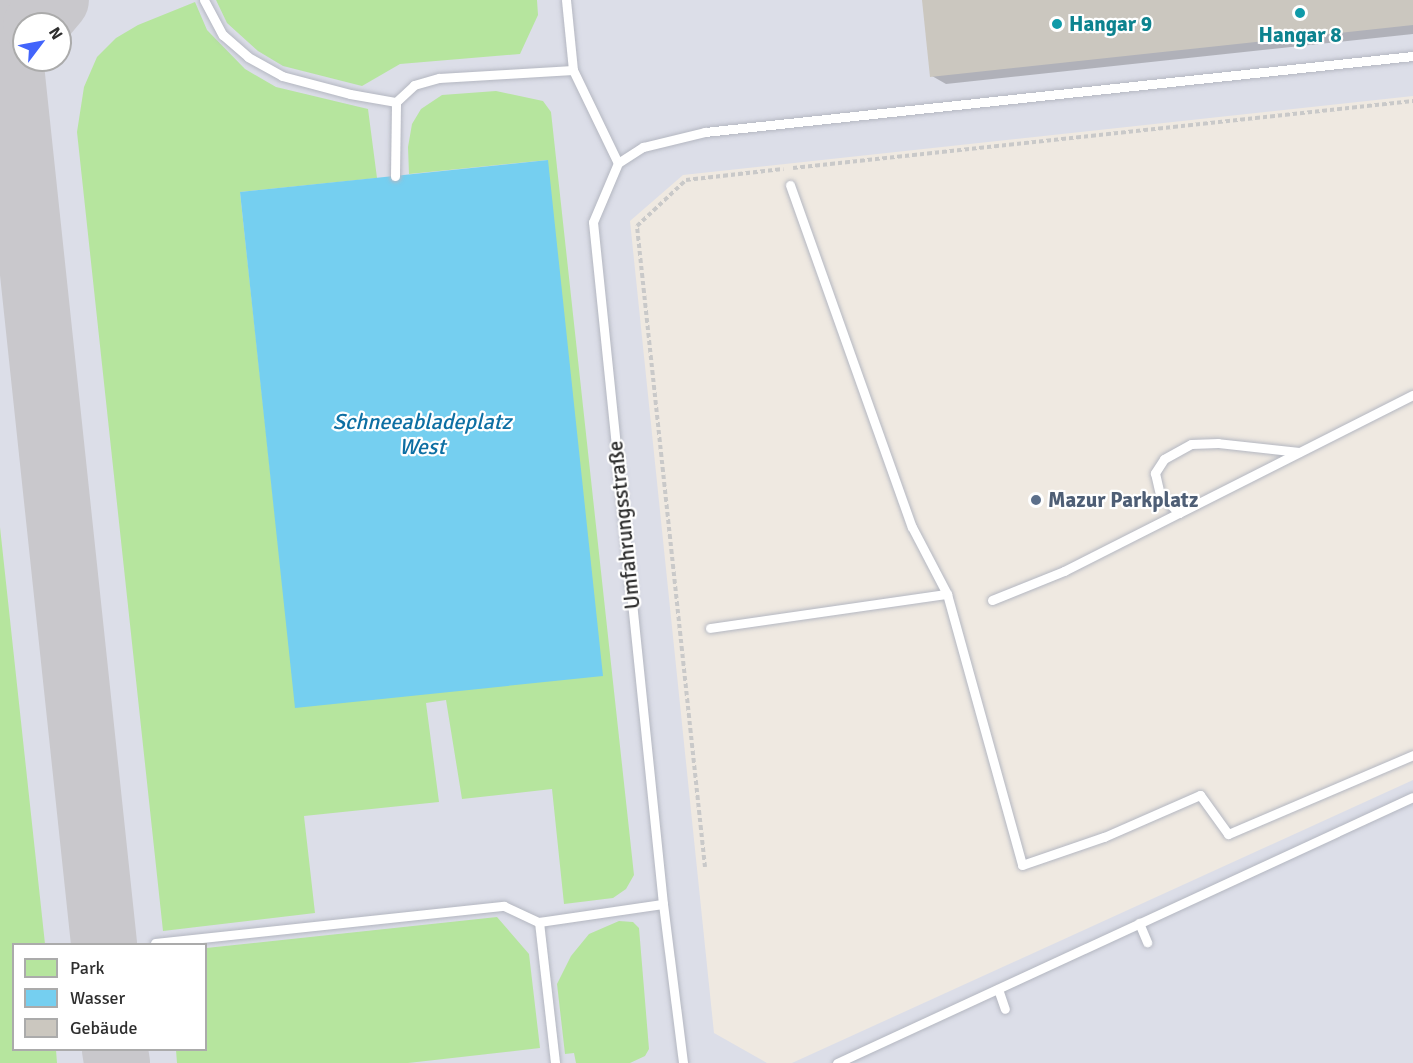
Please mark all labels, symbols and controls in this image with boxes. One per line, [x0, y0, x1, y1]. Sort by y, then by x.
marker: Hangar 8 [1293, 6, 1307, 20]
place label: Hangar 9 [1069, 11, 1152, 37]
north arrow [12, 12, 72, 72]
marker: Hangar 9 [1050, 17, 1064, 31]
place label: Hangar 8 [1258, 22, 1342, 48]
text: N [44, 23, 67, 44]
water label: Schneeabladeplatz West [333, 408, 511, 460]
street label: Umfahrungsstraße [603, 440, 645, 610]
place label: Mazur Parkplatz [1048, 487, 1198, 513]
marker: Mazur Parkplatz [1029, 493, 1043, 507]
legend [12, 943, 207, 1051]
text: Park [70, 957, 105, 979]
text: Wasser [70, 987, 125, 1009]
text: Gebäude [70, 1017, 138, 1039]

